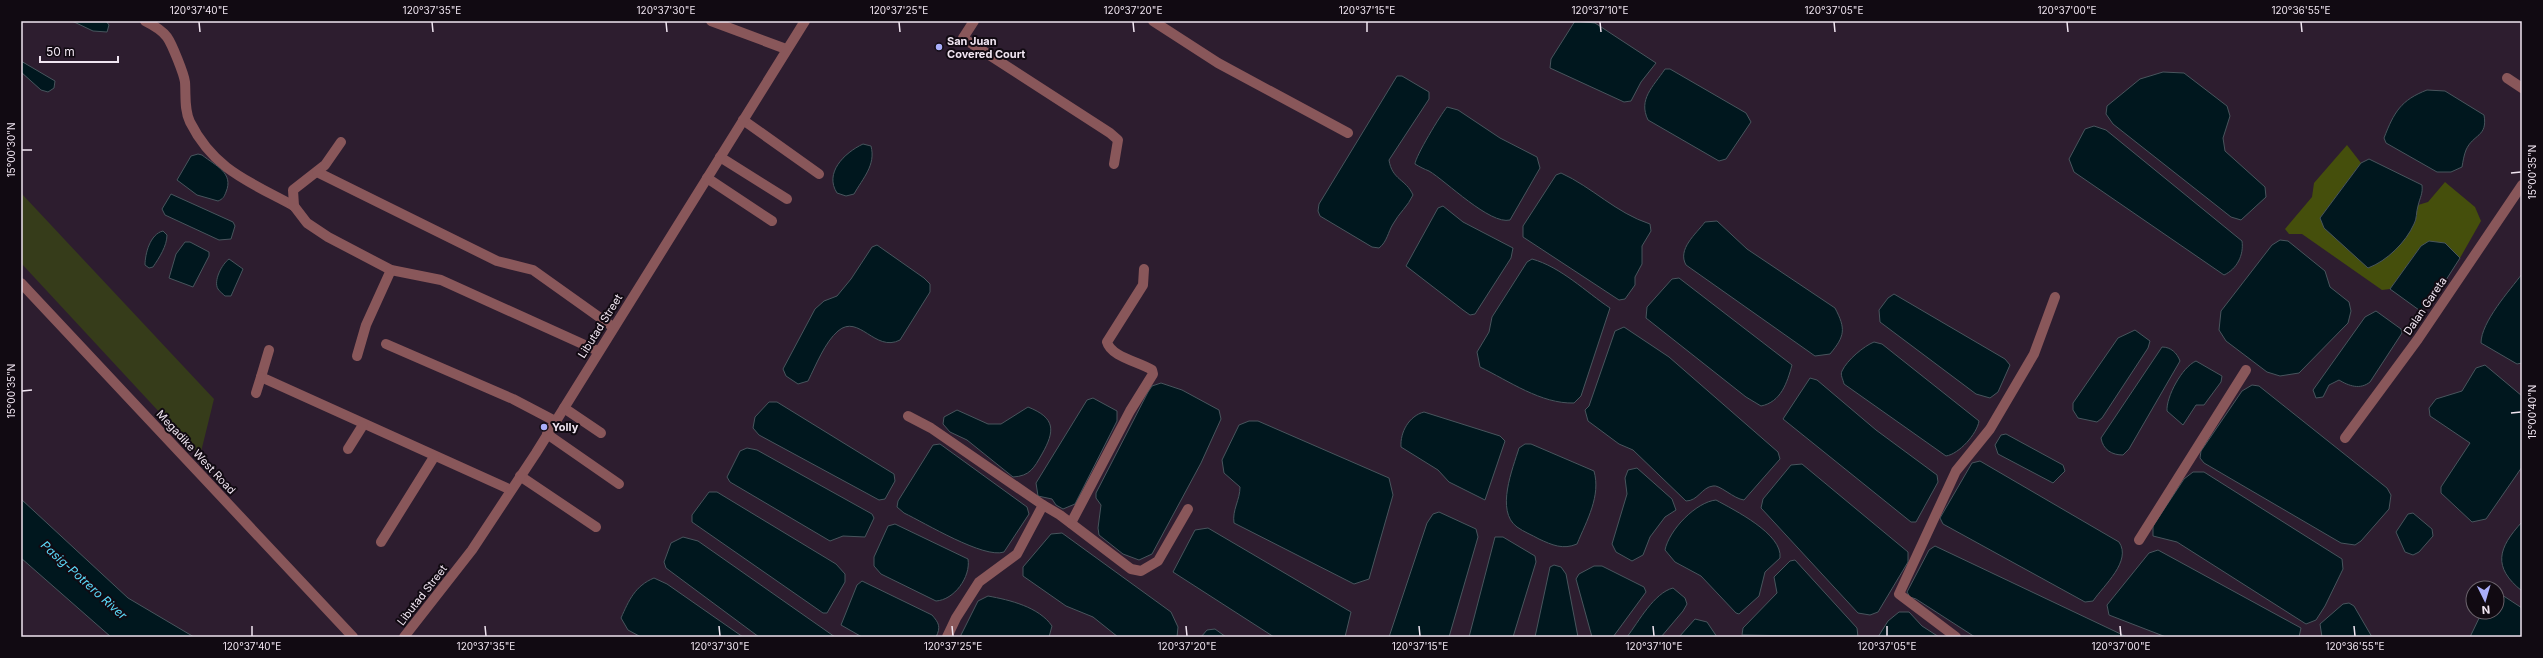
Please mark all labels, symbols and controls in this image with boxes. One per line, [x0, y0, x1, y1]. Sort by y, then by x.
text: 120°37'40"E [170, 4, 228, 16]
text: 120°37'35"E [403, 4, 461, 16]
text: 120°37'30"E [636, 4, 696, 16]
text: 120°37'25"E [870, 4, 928, 16]
text: 120°37'20"E [1104, 4, 1162, 16]
text: 120°37'15"E [1339, 4, 1395, 16]
text: 120°37'10"E [1572, 4, 1628, 16]
text: 120°37'05"E [1805, 4, 1863, 16]
text: 120°37'00"E [2037, 4, 2097, 16]
text: 120°36'55"E [2271, 4, 2331, 16]
place label: San Juan Covered Court [947, 34, 1025, 61]
scale bar [40, 38, 118, 64]
marker: San Juan Covered Court [934, 42, 944, 52]
text: 50 m [46, 44, 75, 59]
text: 15°00'30"N [5, 123, 17, 178]
text: 15°00'35"N [2526, 145, 2538, 199]
street label: Dalan Gareta [2400, 274, 2450, 338]
street label: Libutad Street [575, 291, 625, 361]
text: 15°00'35"N [5, 364, 17, 418]
text: 15°00'40"N [2526, 385, 2538, 439]
street label: Megadike West Road [153, 407, 239, 497]
place label: Yolly [552, 420, 579, 434]
marker: Yolly [539, 422, 549, 432]
water label: Pasig-Potrero River [38, 537, 130, 623]
street label: Libutad Street [394, 562, 450, 628]
north arrow [2465, 580, 2505, 620]
text: N [2481, 603, 2491, 617]
text: 120°37'40"E [223, 640, 281, 652]
text: 120°37'35"E [457, 640, 515, 652]
text: 120°37'30"E [690, 640, 750, 652]
text: 120°37'25"E [924, 640, 982, 652]
text: 120°37'20"E [1158, 640, 1216, 652]
text: 120°37'15"E [1392, 640, 1448, 652]
text: 120°37'10"E [1626, 640, 1682, 652]
text: 120°37'05"E [1858, 640, 1916, 652]
text: 120°37'00"E [2091, 640, 2151, 652]
text: 120°36'55"E [2325, 640, 2385, 652]

